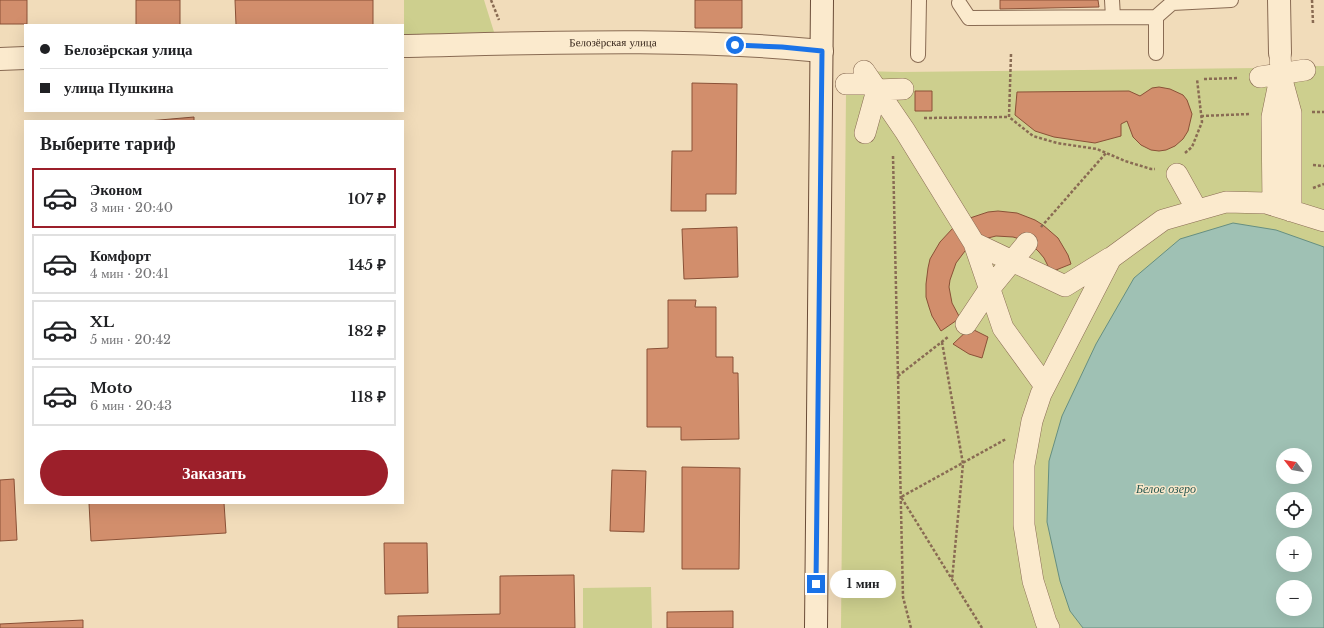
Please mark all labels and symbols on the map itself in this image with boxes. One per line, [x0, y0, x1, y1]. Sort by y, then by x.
street label: Белозёрская улица [569, 35, 657, 49]
route start [726, 36, 744, 54]
north arrow [1276, 448, 1312, 484]
water label: Белое озеро [1135, 481, 1196, 496]
callout: 1 мин [830, 570, 896, 598]
route end [807, 575, 825, 593]

